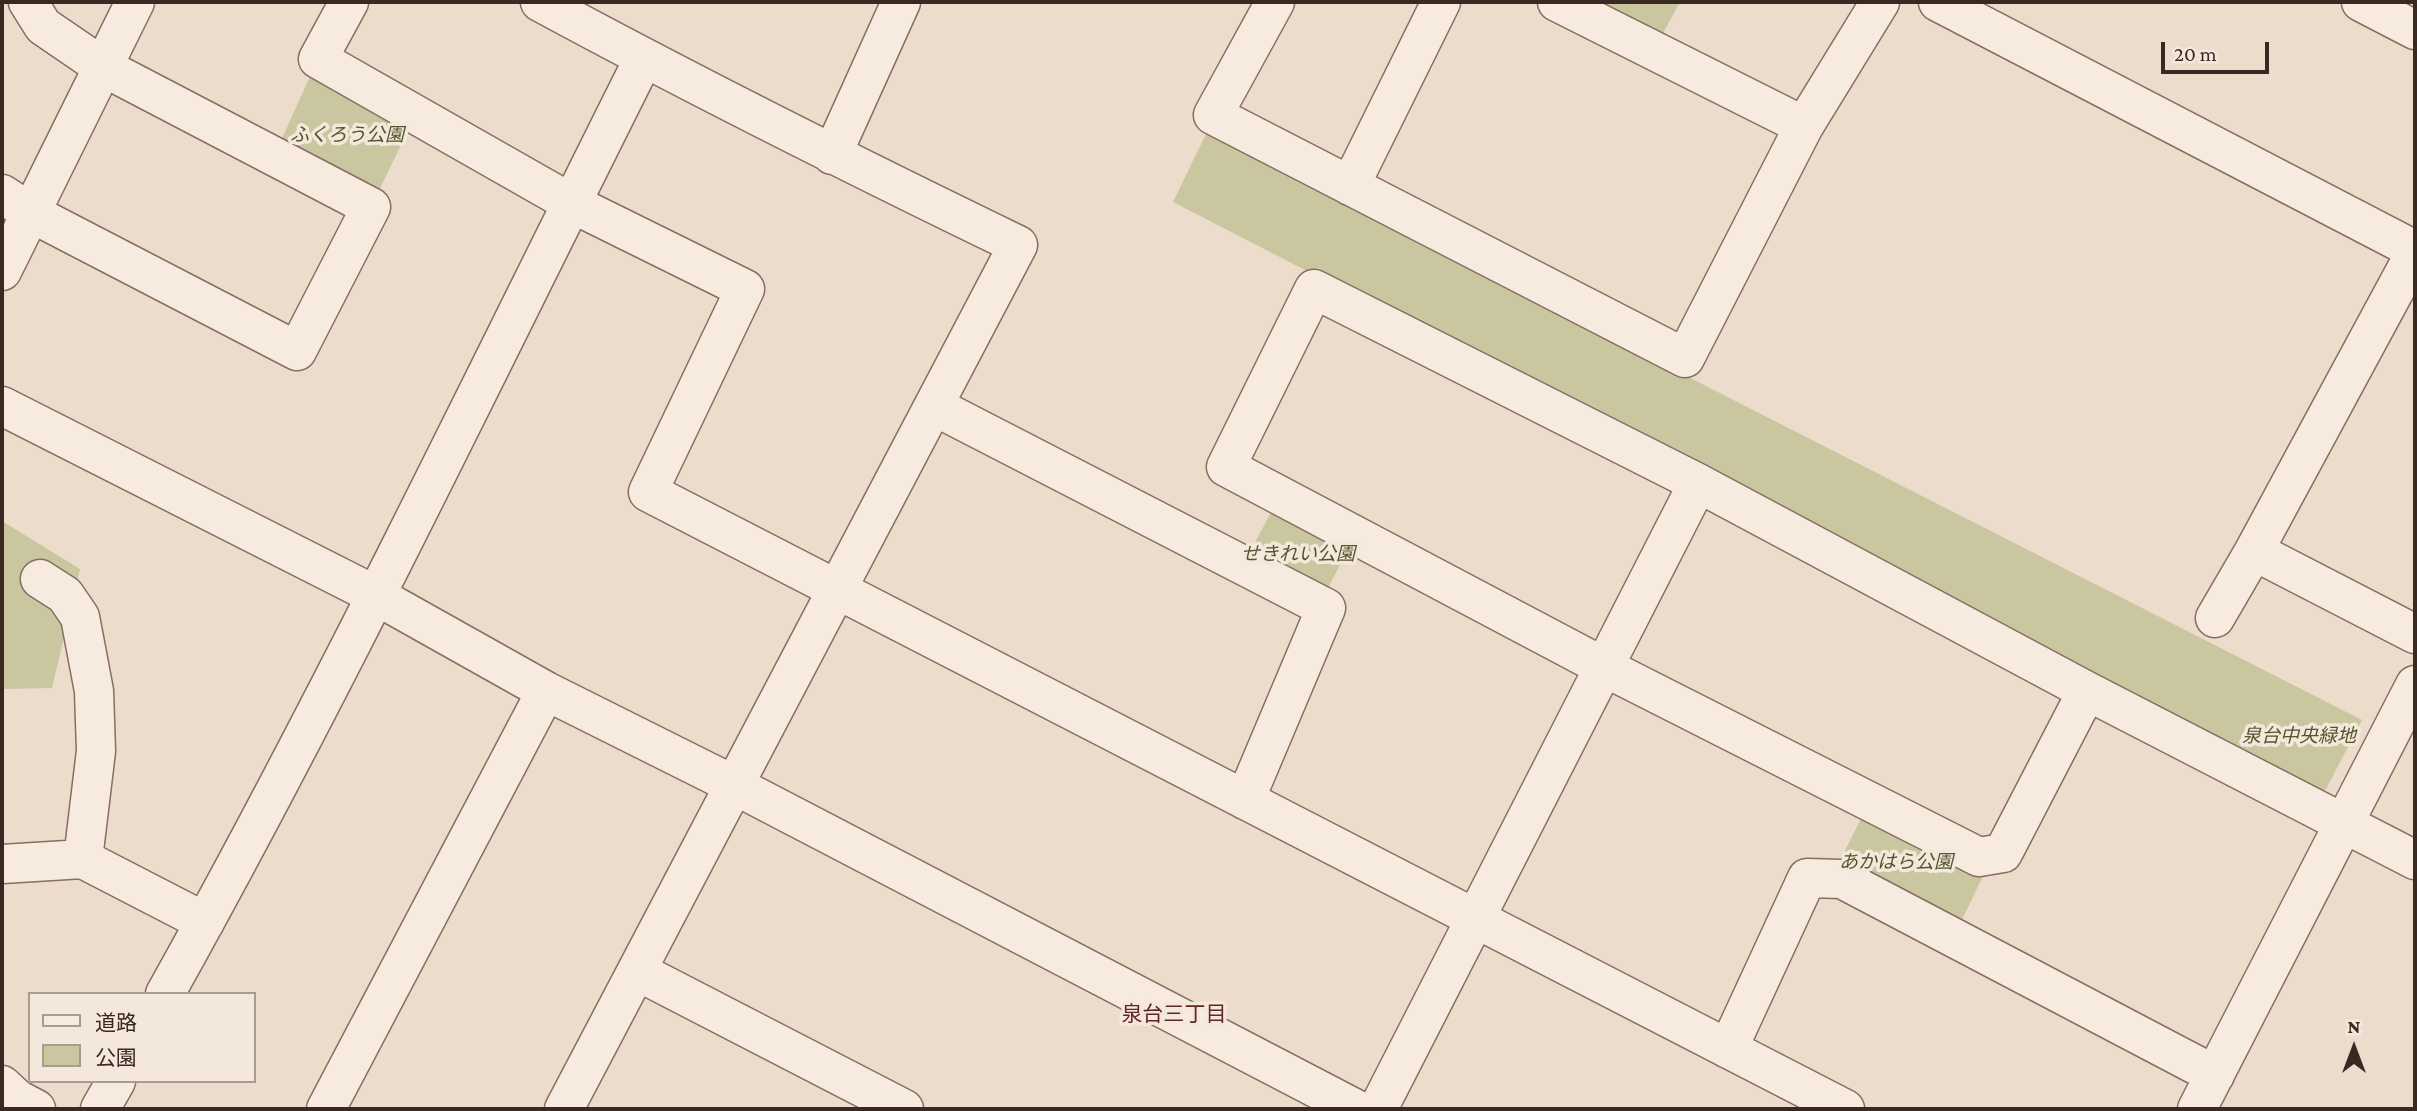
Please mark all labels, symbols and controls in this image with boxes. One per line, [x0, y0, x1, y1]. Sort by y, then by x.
scale bar [2165, 28, 2274, 72]
text: 20 m [2174, 42, 2217, 66]
park label: ふくろう公園 [290, 124, 404, 146]
park label: せきれい公園 [1241, 543, 1355, 565]
park label: 泉台中央緑地 [2242, 725, 2356, 747]
park label: あかはら公園 [1839, 851, 1953, 873]
legend [28, 992, 256, 1083]
district label: 泉台三丁目 [1122, 1002, 1226, 1028]
text: 道路 [95, 1011, 137, 1035]
north arrow [2319, 1013, 2389, 1083]
text: N [2348, 1016, 2360, 1037]
text: 公園 [95, 1046, 137, 1070]

